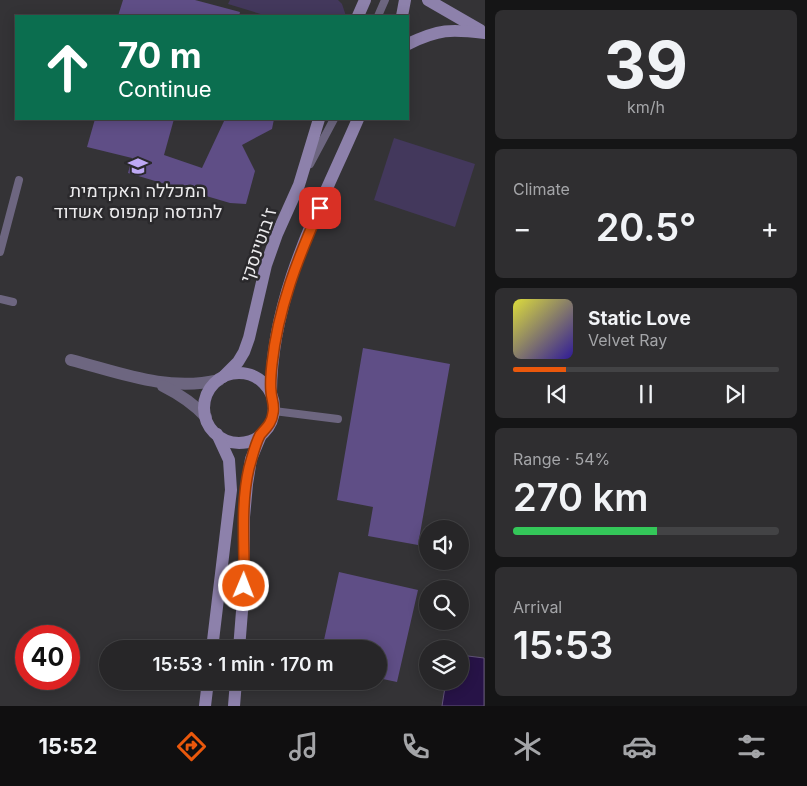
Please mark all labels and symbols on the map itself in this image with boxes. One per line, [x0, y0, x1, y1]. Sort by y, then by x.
school or university icon: המכללה האקדמית להנדסה קמפוס אשדוד [127, 155, 149, 177]
place label: המכללה האקדמית להנדסה קמפוס אשדוד [54, 180, 222, 222]
pin [299, 187, 341, 229]
street label: ז'בוטינסקי [235, 205, 281, 285]
position arrow [217, 559, 269, 611]
speed limit sign: 40 [15, 625, 80, 690]

